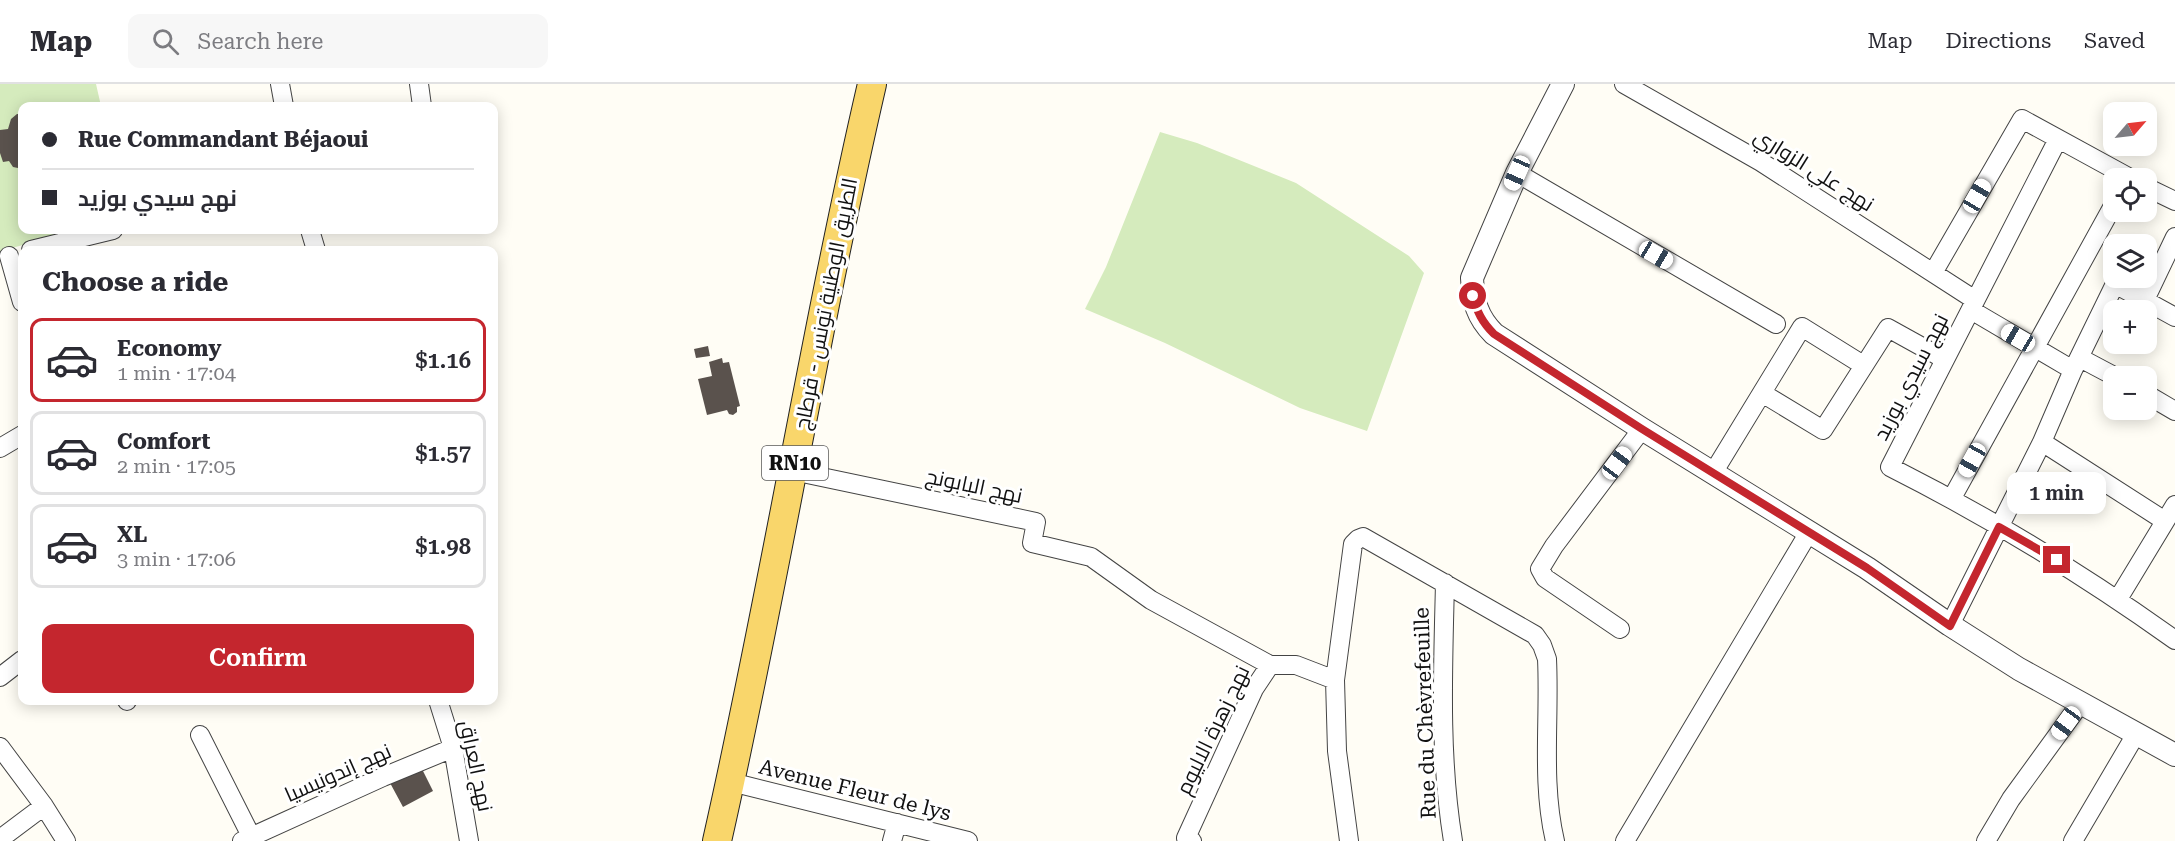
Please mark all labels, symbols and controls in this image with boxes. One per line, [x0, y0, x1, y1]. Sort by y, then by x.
search box [128, 14, 548, 68]
text: Map [30, 25, 92, 58]
icon: search [149, 25, 182, 58]
text: Search here [197, 29, 323, 54]
text: Map [1868, 29, 1912, 53]
text: Directions [1945, 29, 2051, 53]
text: Saved [2084, 29, 2145, 53]
north arrow [2103, 102, 2157, 156]
map controls [2103, 102, 2157, 420]
street label: نهج علي الزواري [1747, 124, 1878, 220]
text: Rue Commandant Béjaoui [78, 127, 368, 152]
car [1501, 153, 1533, 193]
button: locate [2103, 168, 2157, 222]
street label: الطريق الوطنية تونس - قرطاج [790, 176, 864, 432]
car [1960, 176, 1994, 216]
text: نهج سيدي بوزيد [78, 186, 237, 211]
button: layers [2103, 234, 2157, 288]
car [1636, 238, 1676, 272]
text: Choose a ride [42, 266, 228, 298]
route start [1459, 282, 1486, 309]
button: + [2103, 300, 2157, 354]
street label: نهج سيدي بوزيد [1869, 310, 1957, 446]
car [1998, 321, 2038, 355]
icon: car [45, 333, 99, 387]
text: Economy [117, 336, 221, 361]
text: $1.16 [415, 348, 471, 373]
text: 1 min · 17:04 [117, 361, 236, 385]
button: − [2103, 366, 2157, 420]
icon: car [45, 426, 99, 480]
text: Comfort [117, 429, 210, 454]
car [1955, 440, 1989, 480]
text: $1.57 [415, 441, 471, 466]
car [1599, 443, 1635, 483]
road number: RN10 [762, 446, 828, 480]
text: 2 min · 17:05 [117, 454, 236, 478]
street label: نهج البابونج [923, 464, 1025, 510]
callout: 1 min [2008, 473, 2106, 515]
text: 1 min [2029, 481, 2084, 505]
icon: car [45, 519, 99, 573]
text: XL [117, 522, 147, 547]
text: $1.98 [415, 534, 471, 559]
route end [2043, 546, 2070, 573]
text: 3 min · 17:06 [117, 547, 236, 571]
street label: Rue du Chèvrefeuille [1409, 607, 1441, 819]
button: Confirm [42, 624, 474, 693]
street label: نهج زهرة الاليوم [1171, 662, 1256, 799]
car [2048, 703, 2084, 743]
street label: نهج العراق [453, 718, 497, 814]
street label: نهج إندونيسيا [281, 739, 396, 809]
street label: Avenue Fleur de lys [756, 754, 954, 826]

